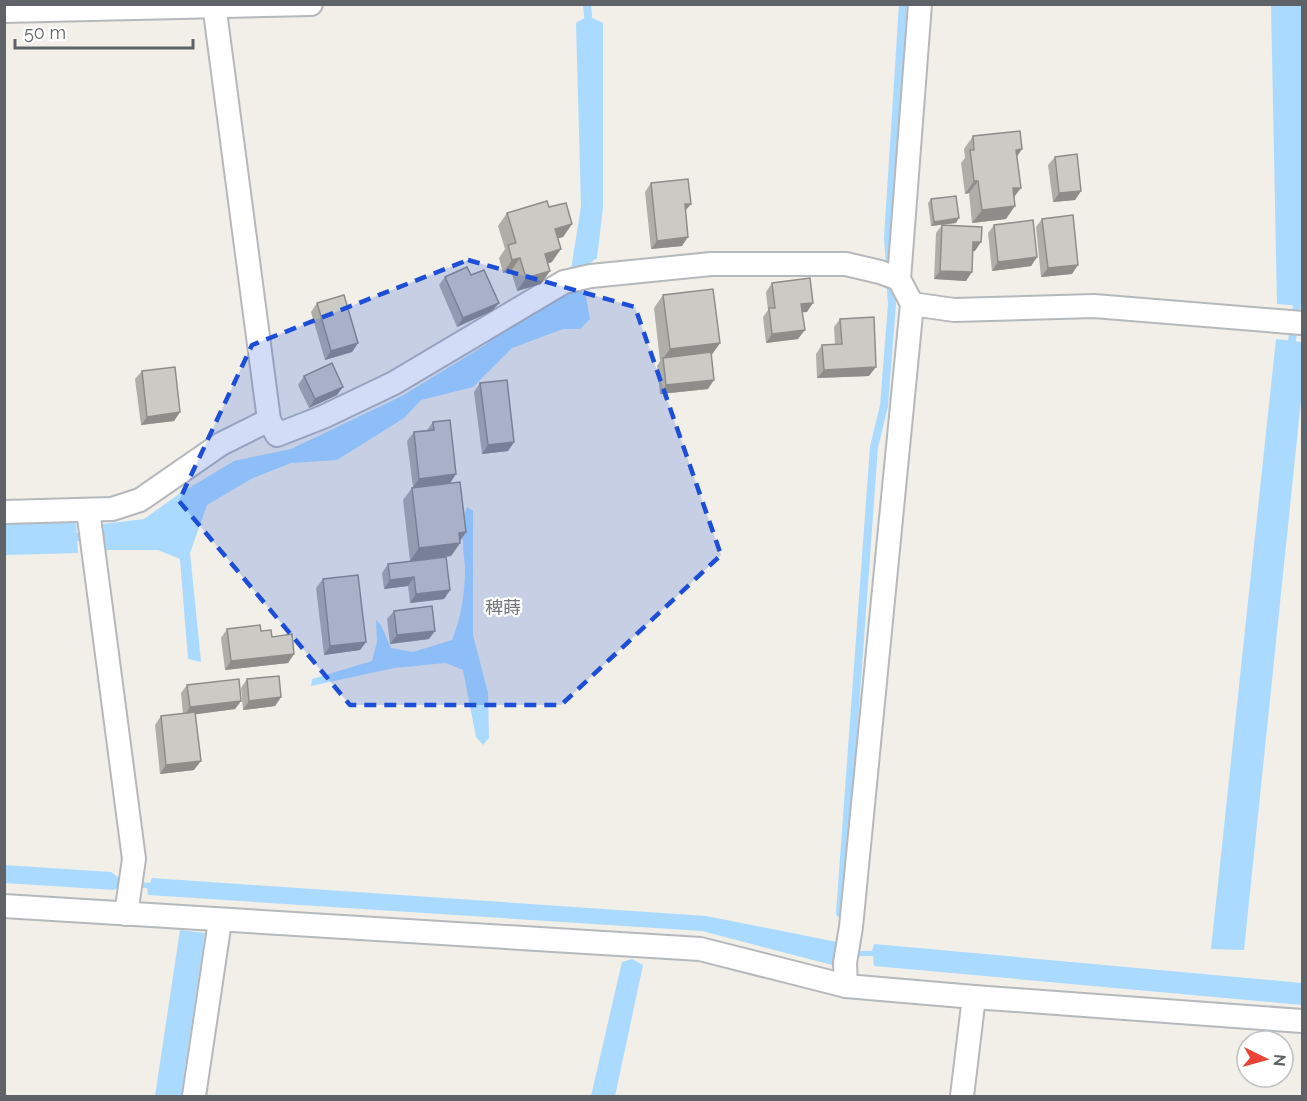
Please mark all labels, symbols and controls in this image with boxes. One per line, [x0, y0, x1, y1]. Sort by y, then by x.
scale bar [15, 12, 194, 50]
text: 50 m [24, 22, 66, 43]
district label: 稗蒔 [485, 597, 521, 618]
north arrow [1235, 1029, 1295, 1089]
text: N [1269, 1053, 1289, 1067]

